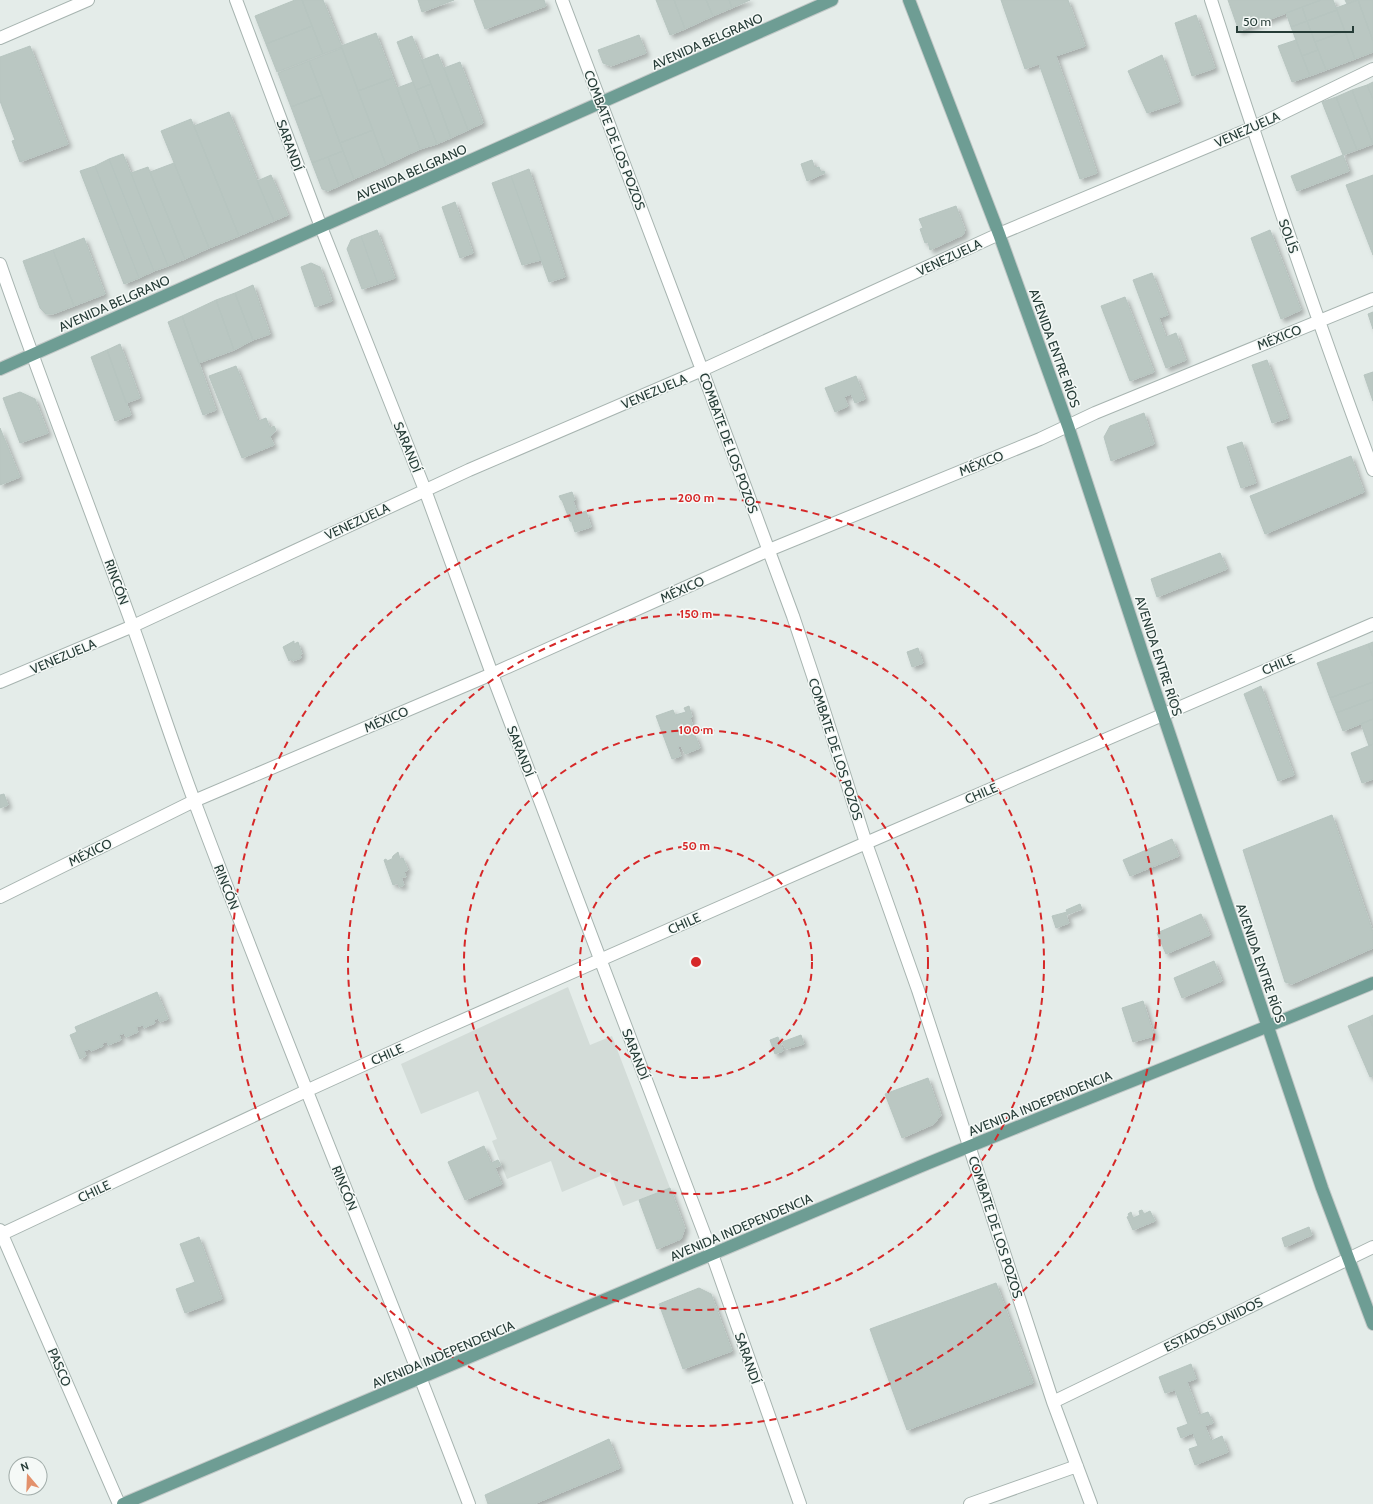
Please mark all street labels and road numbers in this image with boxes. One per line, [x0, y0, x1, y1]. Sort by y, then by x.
street label: AVENIDA BELGRANO [649, 9, 765, 73]
street label: COMBATE DE LOS POZOS [581, 68, 649, 213]
street label: VENEZUELA [1212, 108, 1282, 150]
street label: SARANDÍ [273, 117, 308, 173]
street label: AVENIDA BELGRANO [353, 140, 469, 204]
street label: SOLÍS [1276, 217, 1303, 256]
street label: VENEZUELA [914, 235, 984, 279]
street label: AVENIDA BELGRANO [56, 271, 172, 335]
street label: AVENIDA ENTRE RÍOS [1026, 286, 1085, 410]
street label: MÉXICO [1254, 320, 1304, 353]
street label: VENEZUELA [619, 370, 689, 412]
street label: COMBATE DE LOS POZOS [696, 371, 762, 516]
street label: SARANDÍ [391, 419, 426, 475]
street label: MÉXICO [956, 446, 1006, 479]
street label: VENEZUELA [322, 499, 392, 543]
street label: RINCÓN [101, 557, 133, 607]
street label: MÉXICO [657, 571, 707, 606]
street label: AVENIDA ENTRE RÍOS [1132, 594, 1187, 718]
street label: VENEZUELA [28, 635, 98, 677]
street label: CHILE [1259, 650, 1297, 678]
street label: COMBATE DE LOS POZOS [805, 676, 867, 822]
street label: MÉXICO [361, 702, 411, 735]
street label: SARANDÍ [504, 723, 539, 779]
street label: CHILE [962, 779, 1000, 807]
street label: MÉXICO [65, 834, 114, 869]
street label: RINCÓN [211, 862, 243, 912]
street label: AVENIDA ENTRE RÍOS [1233, 901, 1290, 1025]
street label: CHILE [665, 909, 703, 937]
street label: SARANDÍ [619, 1026, 654, 1082]
street label: CHILE [368, 1040, 406, 1068]
street label: AVENIDA INDEPENDENCIA [966, 1067, 1114, 1139]
street label: COMBATE DE LOS POZOS [965, 1154, 1027, 1300]
street label: RINCÓN [329, 1163, 361, 1213]
street label: CHILE [75, 1177, 113, 1205]
street label: AVENIDA INDEPENDENCIA [667, 1190, 815, 1264]
street label: ESTADOS UNIDOS [1161, 1293, 1265, 1355]
street label: AVENIDA INDEPENDENCIA [369, 1317, 517, 1391]
street label: SARANDÍ [732, 1330, 765, 1386]
street label: PASCO [45, 1345, 75, 1389]

